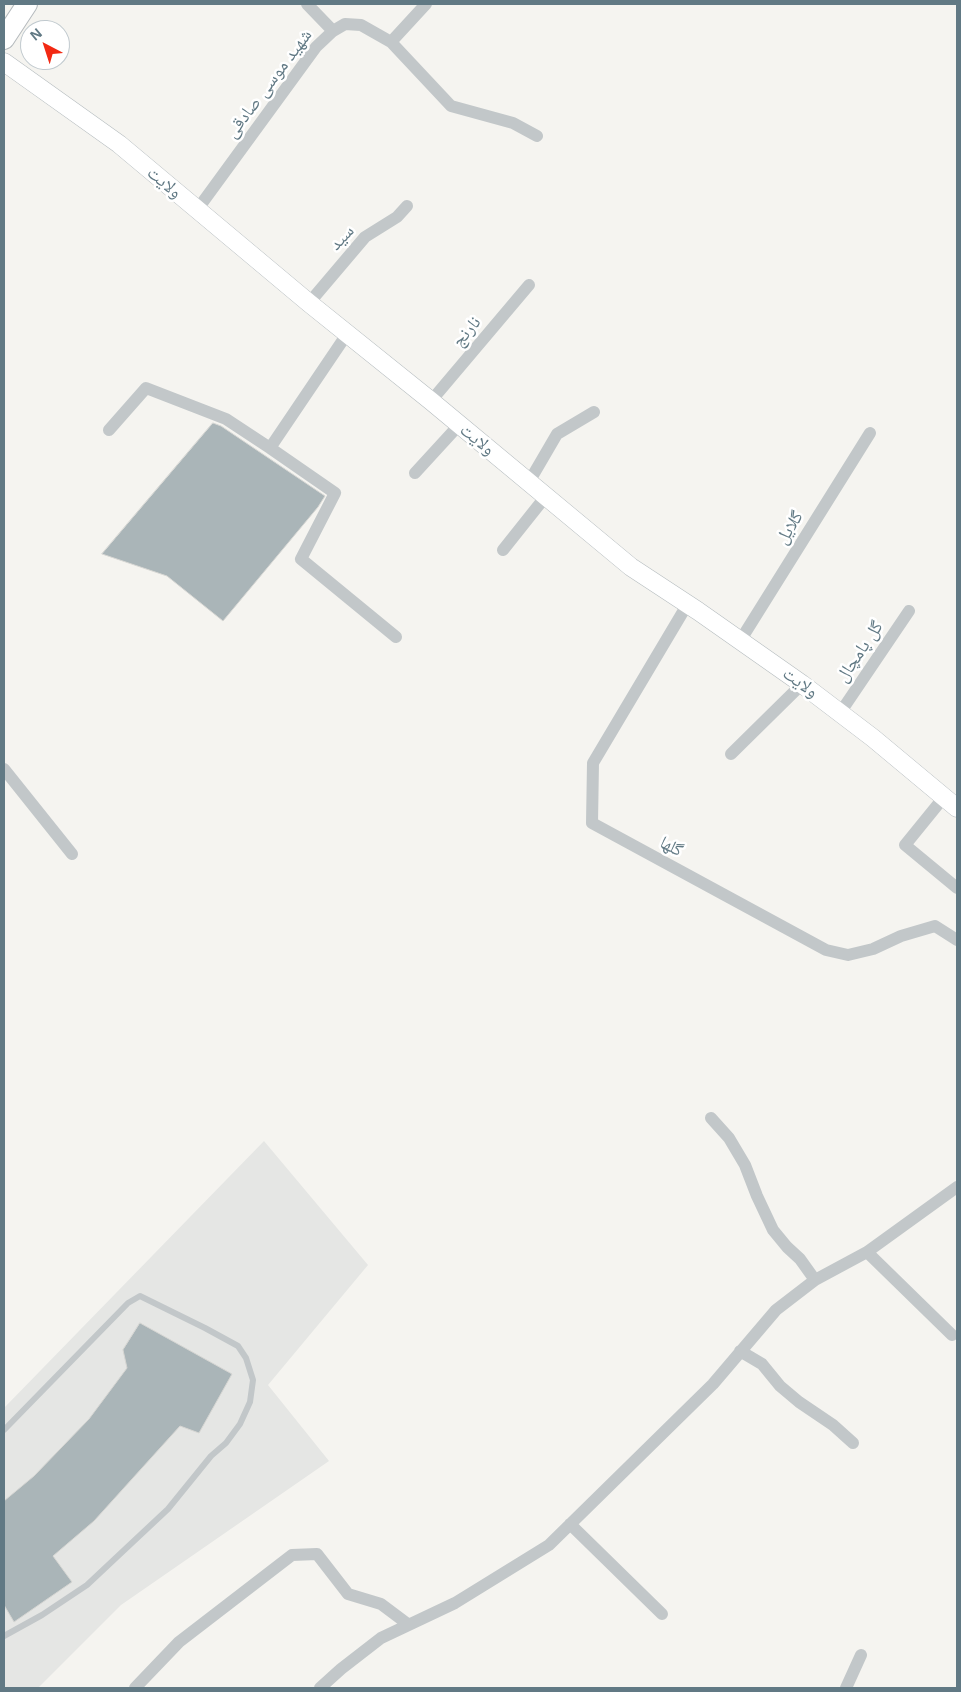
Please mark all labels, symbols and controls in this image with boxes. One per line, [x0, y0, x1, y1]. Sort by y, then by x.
north arrow [20, 20, 70, 70]
text: N [27, 25, 45, 44]
street label: شهید موسی صادقی [221, 25, 317, 143]
street label: ولایت [142, 162, 186, 204]
street label: سید [325, 221, 359, 255]
street label: نارنج [448, 312, 486, 352]
street label: ولایت [455, 419, 499, 461]
street label: گلایل [771, 507, 809, 549]
street label: گل پامچال [832, 617, 888, 687]
street label: ولایت [778, 663, 822, 703]
street label: گلها [656, 832, 686, 862]

